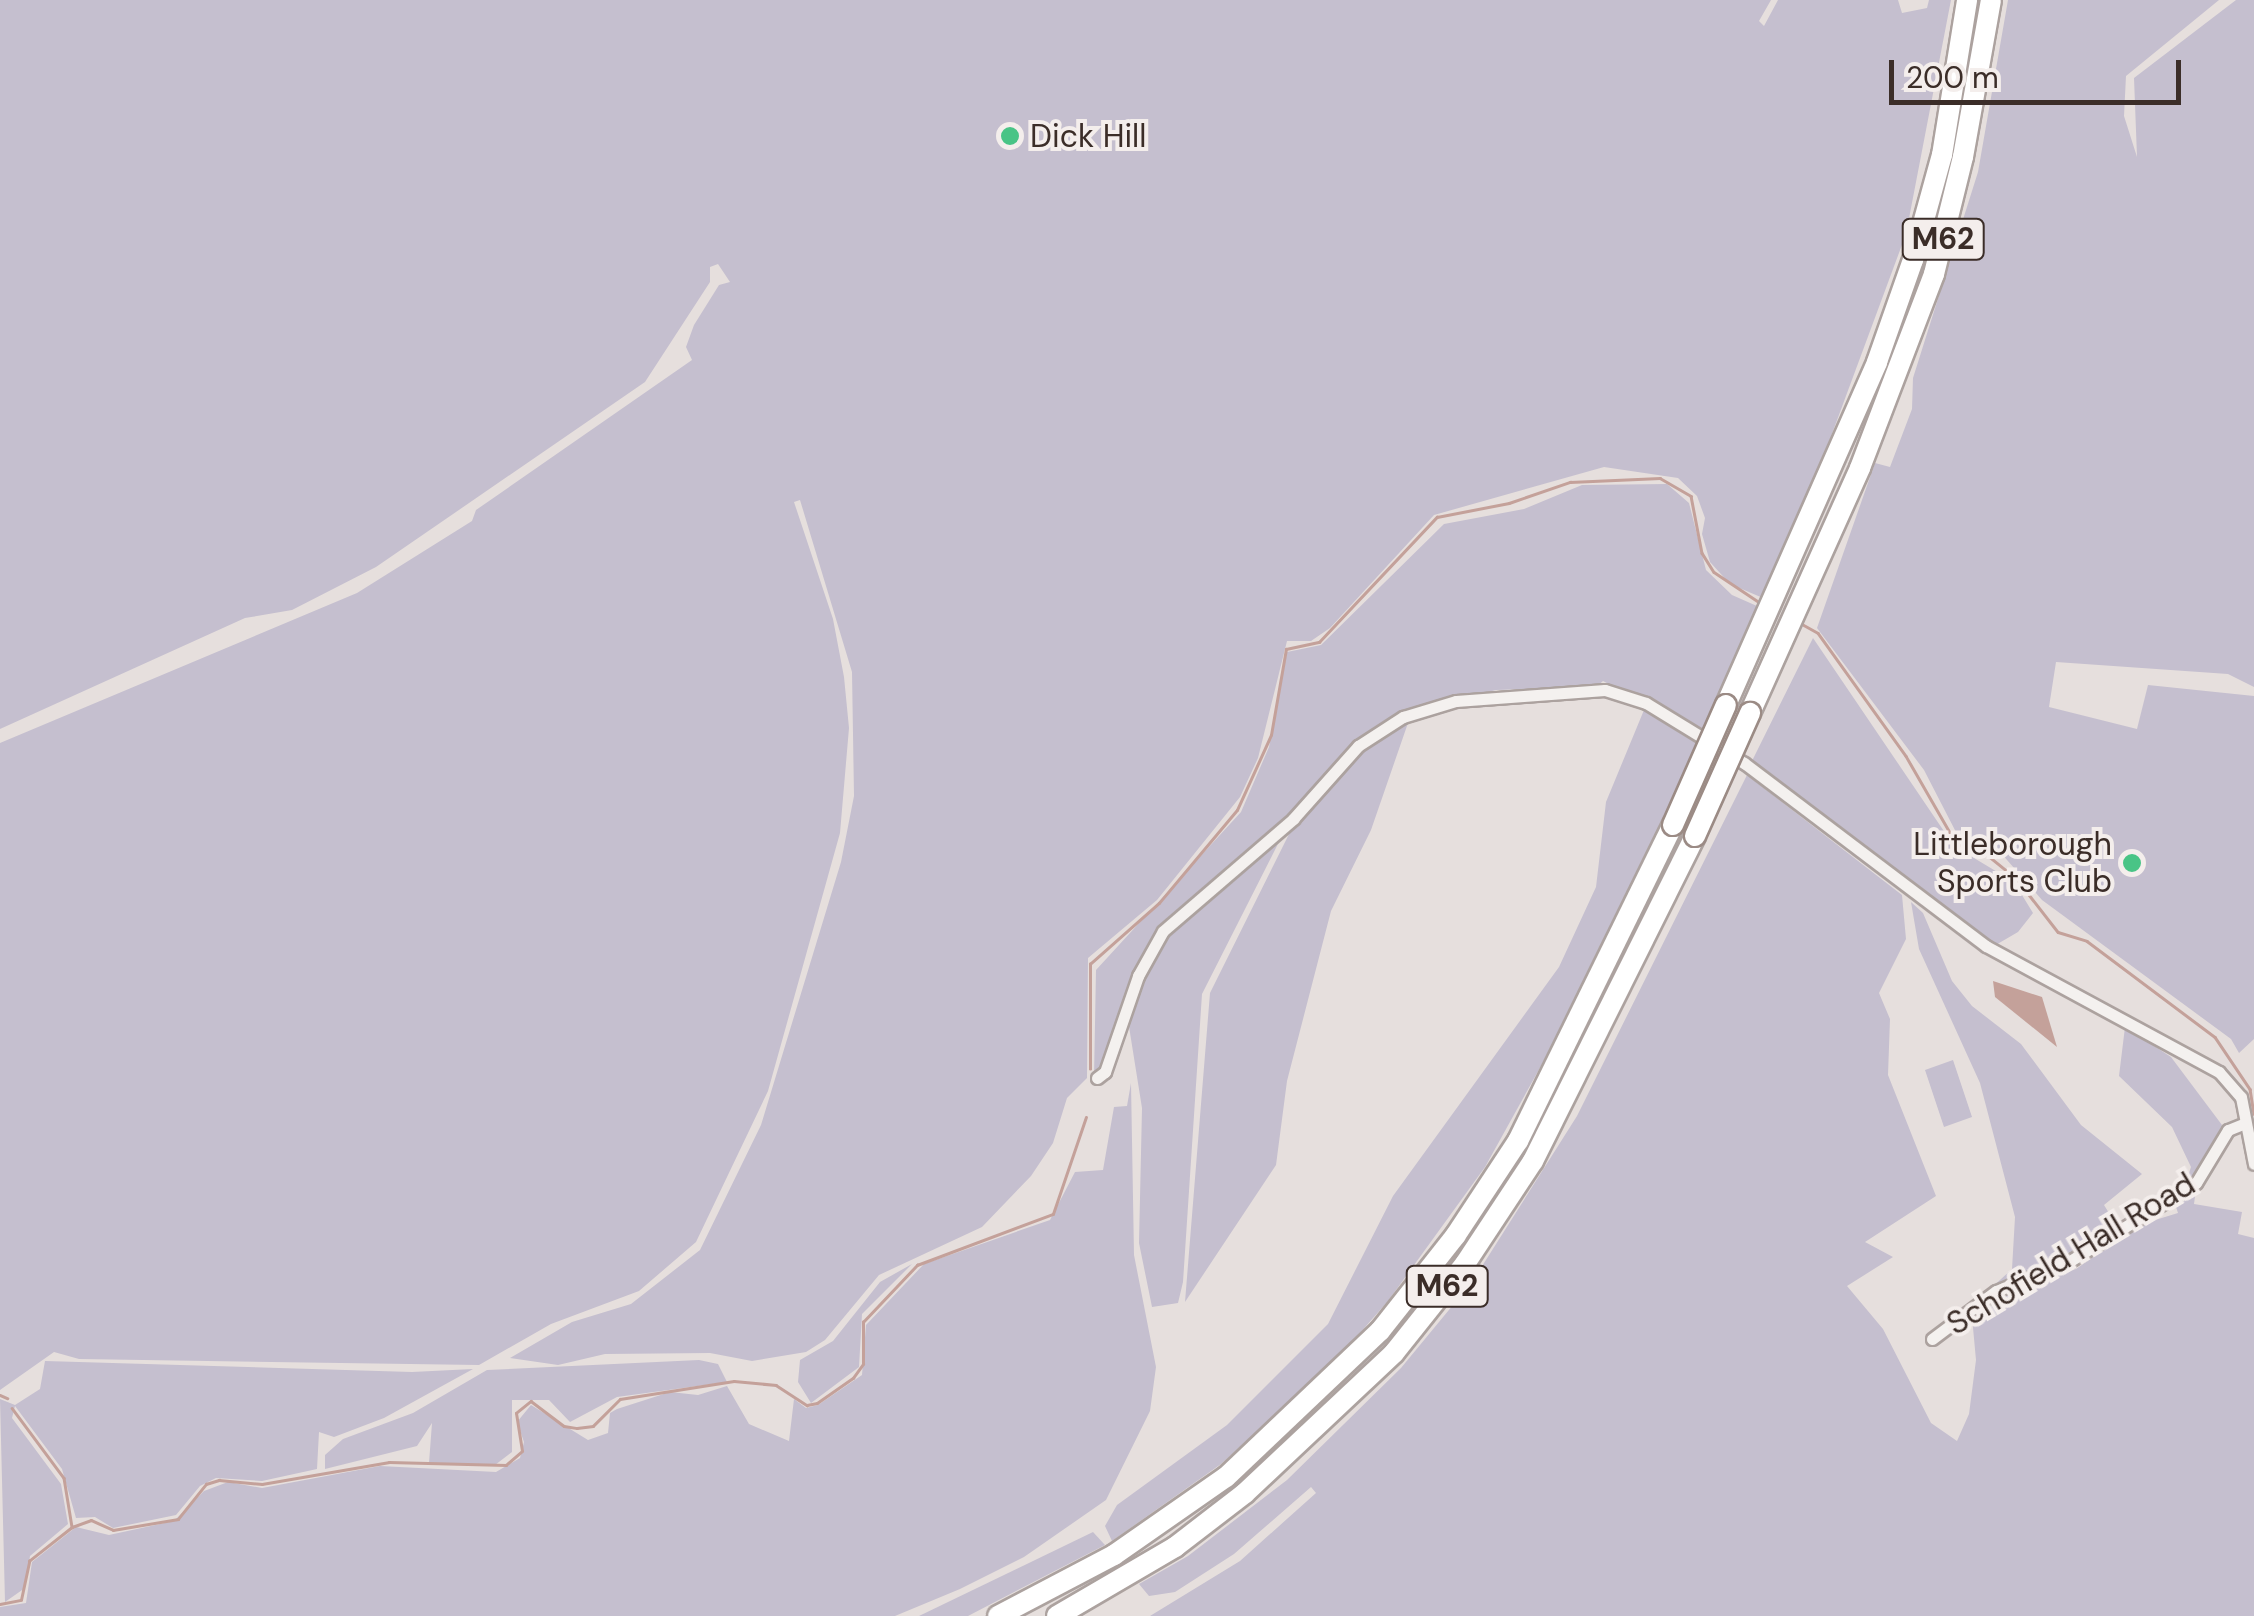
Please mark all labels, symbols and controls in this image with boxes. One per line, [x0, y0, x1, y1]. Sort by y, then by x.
scale bar [1894, 40, 2186, 102]
text: 200 m [1906, 58, 1999, 97]
place label: Dick Hill [1030, 117, 1146, 155]
marker: Dick Hill [999, 125, 1021, 147]
road number: M62 [1900, 214, 1986, 264]
place label: Littleborough Sports Club [1913, 826, 2112, 901]
marker: Littleborough Sports Club [2121, 852, 2143, 874]
street label: Schofield Hall Road [1940, 1165, 2202, 1343]
road number: M62 [1404, 1261, 1490, 1311]

